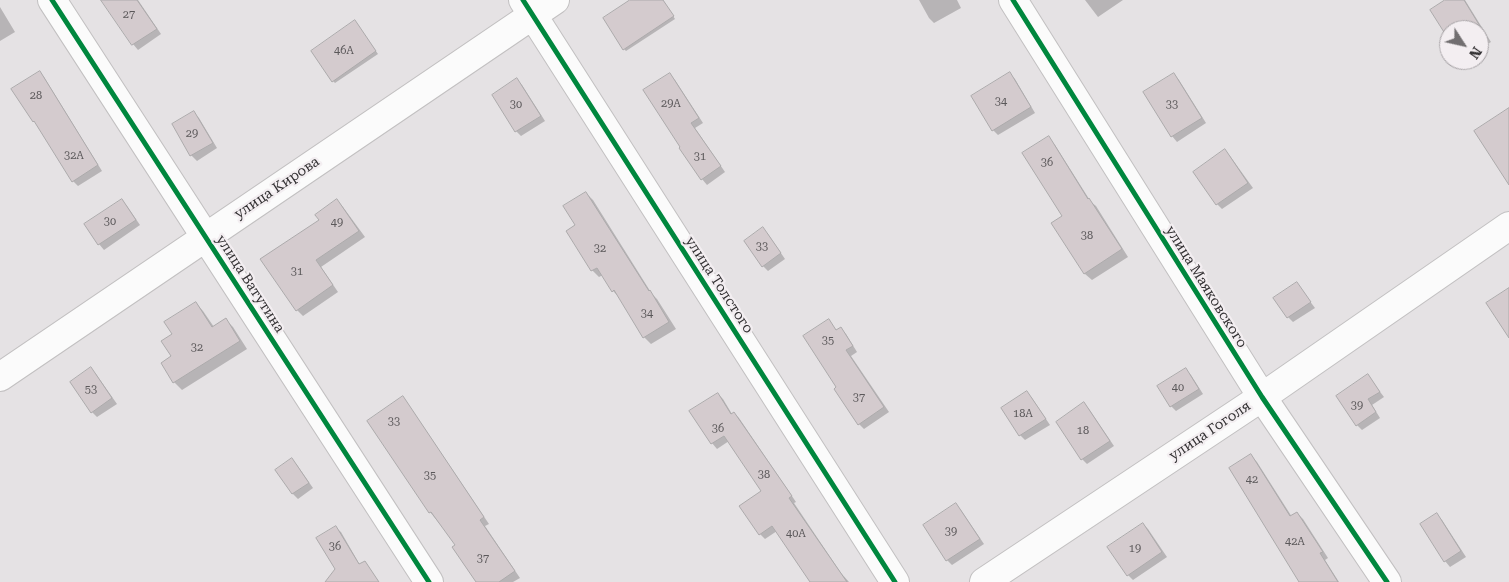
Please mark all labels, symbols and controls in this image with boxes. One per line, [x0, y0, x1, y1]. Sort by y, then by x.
house number: 27 [123, 8, 135, 22]
north arrow [1439, 20, 1489, 70]
house number: 46А [334, 44, 354, 58]
text: N [1466, 44, 1485, 62]
house number: 28 [30, 89, 42, 103]
house number: 34 [995, 95, 1007, 109]
house number: 29А [661, 97, 681, 111]
house number: 30 [510, 98, 522, 112]
house number: 33 [1166, 98, 1178, 112]
house number: 29 [186, 127, 198, 141]
house number: 32А [64, 149, 84, 163]
house number: 31 [694, 150, 706, 164]
street label: улица Кирова [231, 153, 323, 223]
house number: 36 [1041, 156, 1053, 170]
house number: 30 [104, 215, 116, 229]
house number: 49 [331, 216, 343, 230]
street label: улица Маяковского [1162, 223, 1250, 351]
house number: 38 [1081, 229, 1093, 243]
street label: улица Ватутина [212, 232, 288, 336]
street label: улица Толстого [681, 233, 757, 337]
house number: 33 [756, 240, 768, 254]
house number: 32 [594, 242, 606, 256]
house number: 31 [291, 265, 303, 279]
house number: 34 [641, 307, 653, 321]
house number: 35 [822, 334, 834, 348]
house number: 32 [191, 341, 203, 355]
house number: 40 [1172, 381, 1184, 395]
house number: 53 [85, 383, 97, 397]
house number: 37 [853, 391, 865, 405]
street label: улица Гоголя [1166, 398, 1254, 464]
house number: 39 [1351, 399, 1363, 413]
house number: 18А [1013, 407, 1033, 421]
house number: 33 [388, 415, 400, 429]
house number: 36 [712, 422, 724, 436]
house number: 18 [1077, 424, 1089, 438]
house number: 38 [758, 468, 770, 482]
house number: 35 [424, 469, 436, 483]
house number: 42 [1246, 473, 1258, 487]
house number: 39 [945, 525, 957, 539]
house number: 40А [786, 527, 806, 541]
house number: 42А [1285, 535, 1305, 549]
house number: 36 [329, 540, 341, 554]
house number: 19 [1129, 542, 1141, 556]
house number: 37 [477, 552, 489, 566]

